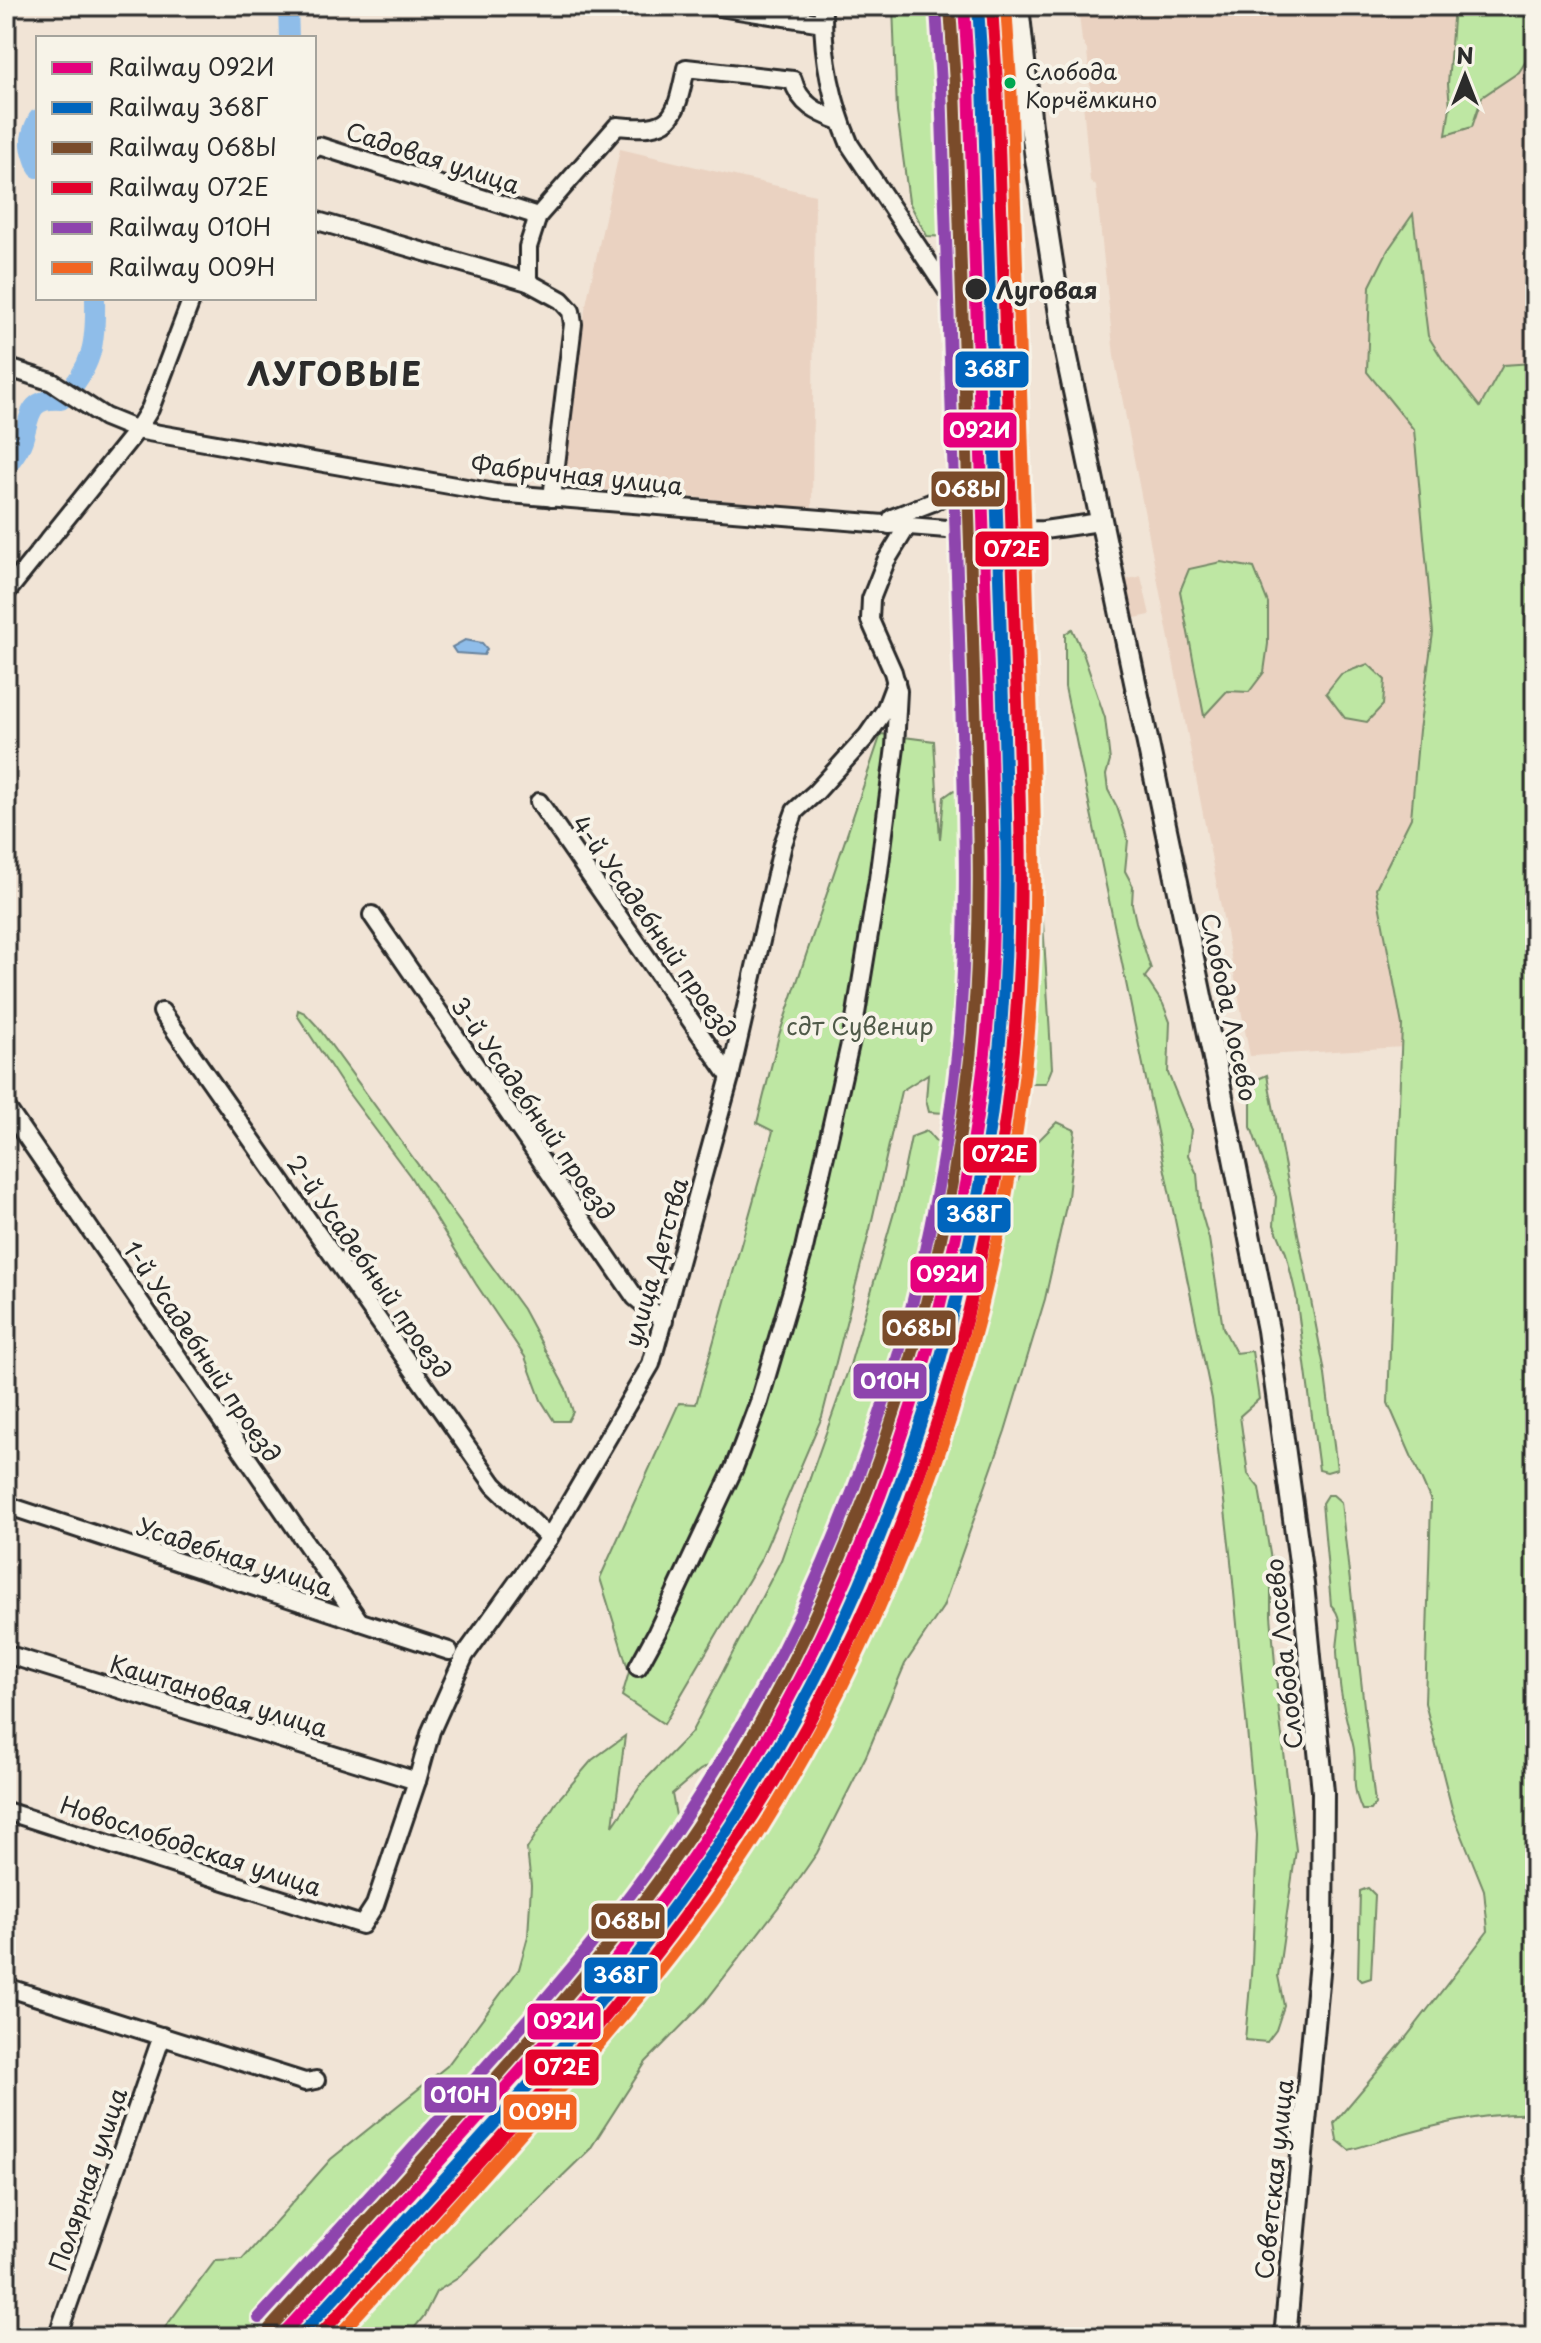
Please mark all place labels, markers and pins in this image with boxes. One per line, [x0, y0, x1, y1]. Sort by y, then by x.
place label: Слобода Корчёмкино [1025, 54, 1157, 115]
marker: Слобода Корчёмкино [1002, 75, 1018, 91]
place label: Луговая [996, 271, 1098, 307]
marker: Луговая [963, 276, 989, 302]

